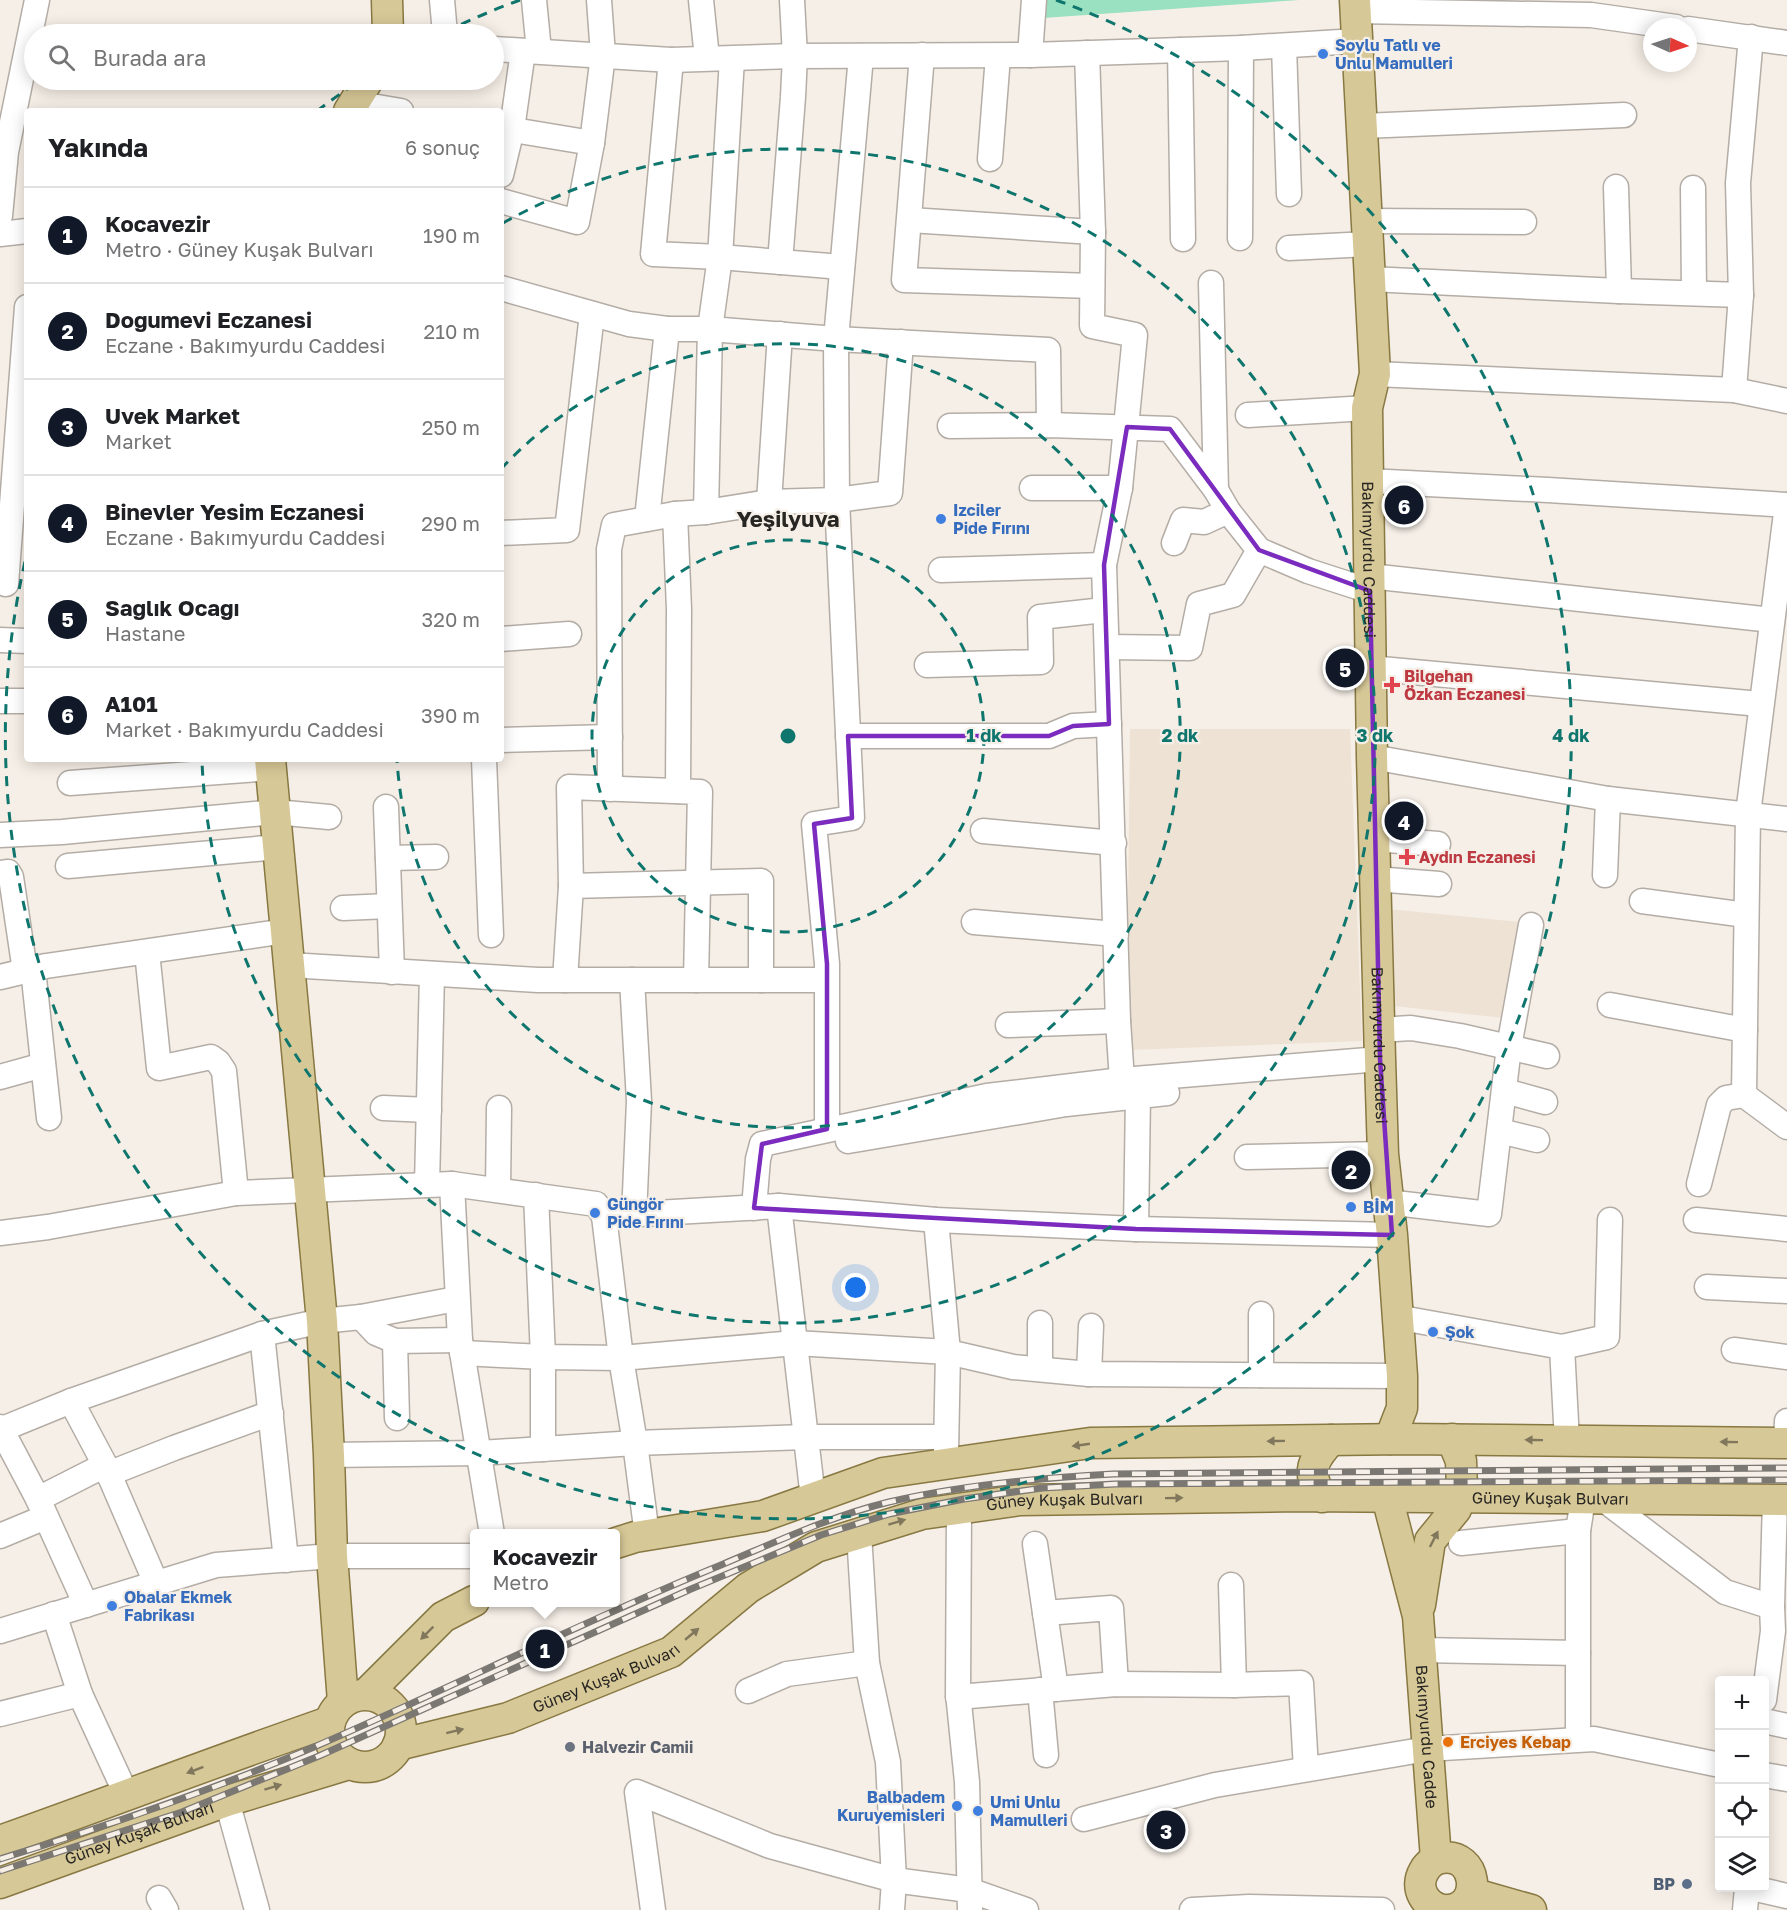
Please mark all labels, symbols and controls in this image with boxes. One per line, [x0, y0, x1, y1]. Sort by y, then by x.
north arrow [1643, 18, 1697, 72]
search box [24, 24, 504, 90]
place label: Soylu Tatlı ve Unlu Mamulleri [1335, 35, 1453, 73]
icon: search [45, 41, 78, 74]
text: Burada ara [93, 44, 207, 71]
marker: Soylu Tatlı ve Unlu Mamulleri [1316, 47, 1330, 61]
text: Yakında [48, 132, 148, 163]
text: 6 sonuç [405, 135, 480, 159]
text: Kocavezir [105, 210, 210, 237]
text: 1 [62, 223, 73, 247]
text: 190 m [423, 223, 480, 247]
text: Metro · Güney Kuşak Bulvarı [105, 237, 374, 261]
text: Doğumevi Eczanesi [105, 306, 312, 333]
text: 2 [61, 319, 74, 343]
text: 210 m [424, 319, 480, 343]
text: Eczane · Bakımyurdu Caddesi [105, 333, 385, 357]
text: Uvek Market [105, 402, 240, 429]
text: 3 [61, 415, 74, 439]
text: 250 m [422, 415, 480, 439]
text: Market [105, 429, 172, 453]
street label: Bakımyurdu Caddesi [1358, 481, 1380, 638]
pin: 6 [1384, 482, 1424, 528]
text: Binevler Yesim Eczanesi [105, 498, 364, 525]
place label: Izciler Pide Fırını [953, 500, 1030, 538]
district label: Yeşilyuva [736, 505, 840, 532]
text: 4 [61, 511, 74, 535]
text: 290 m [421, 511, 480, 535]
marker: Izciler Pide Fırını [934, 512, 948, 526]
text: Eczane · Bakımyurdu Caddesi [105, 525, 385, 549]
text: Saglık Ocagı [105, 594, 240, 621]
text: 5 [61, 607, 74, 631]
text: 320 m [422, 607, 480, 631]
text: Hastane [105, 621, 185, 645]
pin: 5 [1326, 646, 1364, 690]
place label: Bilgehan Özkan Eczanesi [1404, 666, 1525, 704]
marker: Bilgehan Özkan Eczanesi [1385, 678, 1399, 692]
text: A101 [105, 690, 158, 717]
text: 6 [61, 703, 74, 727]
text: 390 m [421, 703, 480, 727]
text: Market · Bakımyurdu Caddesi [105, 717, 384, 741]
text: 1 dk [966, 724, 1002, 746]
text: 2 dk [1162, 724, 1199, 746]
text: 3 dk [1357, 724, 1394, 746]
text: 4 dk [1552, 724, 1590, 746]
centre of rings [778, 726, 798, 746]
pin: 4 [1384, 798, 1424, 844]
place label: Aydın Eczanesi [1419, 847, 1536, 867]
marker: Aydın Eczanesi [1400, 850, 1414, 864]
street label: Bakımyurdu Caddesi [1368, 967, 1392, 1124]
pin: 2 [1332, 1148, 1370, 1192]
place label: Güngör Pide Fırını [607, 1194, 684, 1232]
place label: BİM [1363, 1197, 1394, 1217]
marker: BİM [1344, 1200, 1358, 1214]
marker: Güngör Pide Fırını [588, 1206, 602, 1220]
your location [841, 1273, 870, 1302]
place label: Şok [1445, 1322, 1475, 1342]
marker: Şok [1426, 1325, 1440, 1339]
one-way arrow [1524, 1435, 1543, 1445]
one-way arrow [1266, 1436, 1285, 1446]
one-way arrow [1719, 1437, 1738, 1447]
one-way arrow [1071, 1440, 1090, 1449]
street label: Güney Kuşak Bulvarı [1472, 1487, 1629, 1509]
street label: Güney Kuşak Bulvarı [985, 1488, 1143, 1515]
one-way arrow [1165, 1493, 1184, 1503]
one-way arrow [888, 1517, 906, 1526]
popup [470, 1529, 620, 1607]
one-way arrow [1428, 1530, 1438, 1548]
text: Kocavezir [492, 1543, 598, 1570]
text: Metro [492, 1570, 549, 1594]
place label: Obalar Ekmek Fabrikası [124, 1587, 233, 1625]
marker: Obalar Ekmek Fabrikası [105, 1599, 119, 1613]
one-way arrow [420, 1626, 434, 1640]
pin: 1 [526, 1626, 564, 1672]
one-way arrow [684, 1628, 700, 1641]
street label: Güney Kuşak Bulvarı [529, 1639, 684, 1717]
street label: Bakımyurdu Cadde [1412, 1664, 1442, 1809]
map controls [1715, 1676, 1769, 1892]
button: + [1715, 1676, 1769, 1730]
one-way arrow [446, 1726, 464, 1736]
button: − [1715, 1730, 1769, 1784]
place label: Erciyes Kebap [1460, 1732, 1571, 1752]
marker: Erciyes Kebap [1441, 1735, 1455, 1749]
place label: Halvezir Camii [582, 1737, 693, 1757]
marker: Halvezir Camii [563, 1740, 577, 1754]
one-way arrow [186, 1766, 204, 1775]
one-way arrow [264, 1782, 282, 1791]
button: locate [1715, 1784, 1769, 1838]
place label: Balbadem Kuruyemisleri [837, 1787, 945, 1825]
place label: Umi Unlu Mamulleri [990, 1792, 1068, 1830]
street label: Güney Kuşak Bulvarı [62, 1797, 216, 1869]
marker: Balbadem Kuruyemisleri [950, 1799, 964, 1813]
marker: Umi Unlu Mamulleri [971, 1804, 985, 1818]
pin: 3 [1146, 1808, 1186, 1852]
button: layers [1715, 1838, 1769, 1892]
place label: BP [1653, 1874, 1675, 1894]
marker: BP [1680, 1877, 1694, 1891]

